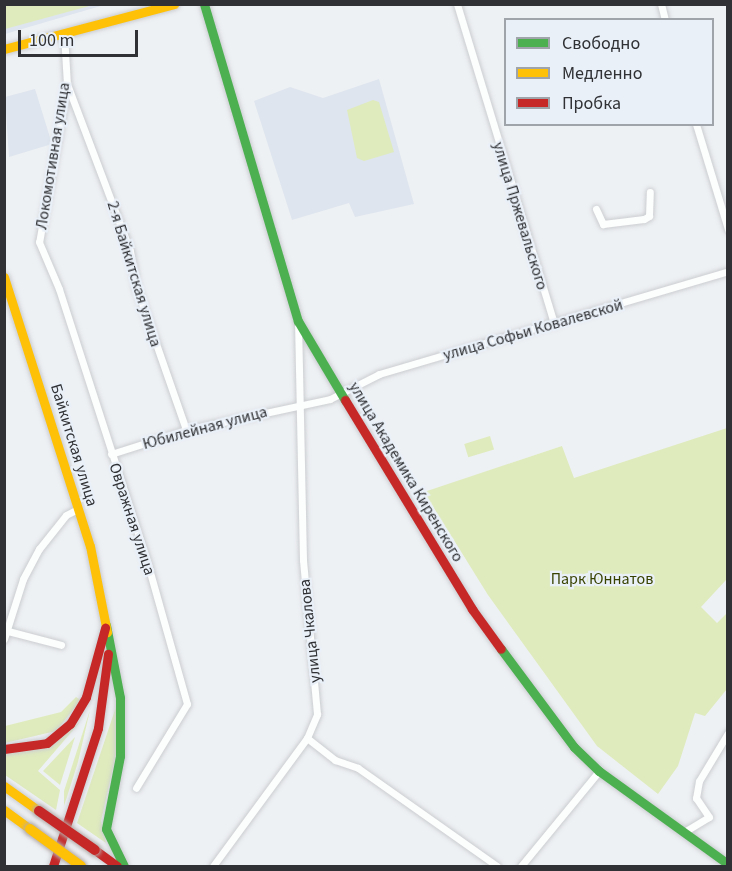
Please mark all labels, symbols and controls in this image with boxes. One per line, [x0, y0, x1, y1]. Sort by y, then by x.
scale bar [21, 18, 141, 56]
legend [504, 18, 714, 126]
text: 100 m [29, 28, 74, 53]
text: Свободно [562, 31, 640, 56]
text: Медленно [562, 61, 642, 86]
street label: Локомотивная улица [32, 81, 74, 231]
text: Пробка [562, 91, 621, 116]
street label: улица Пржевальского [488, 140, 552, 292]
street label: 2-я Байкитская улица [103, 199, 165, 349]
street label: улица Софьи Ковалевской [441, 295, 625, 365]
street label: улица Академика Киренского [345, 379, 467, 565]
street label: Байкитская улица [46, 381, 102, 509]
street label: Юбилейная улица [141, 402, 269, 454]
street label: Овражная улица [105, 460, 159, 578]
park label: Парк Юннатов [551, 569, 653, 589]
street label: улица Чкалова [295, 578, 325, 684]

